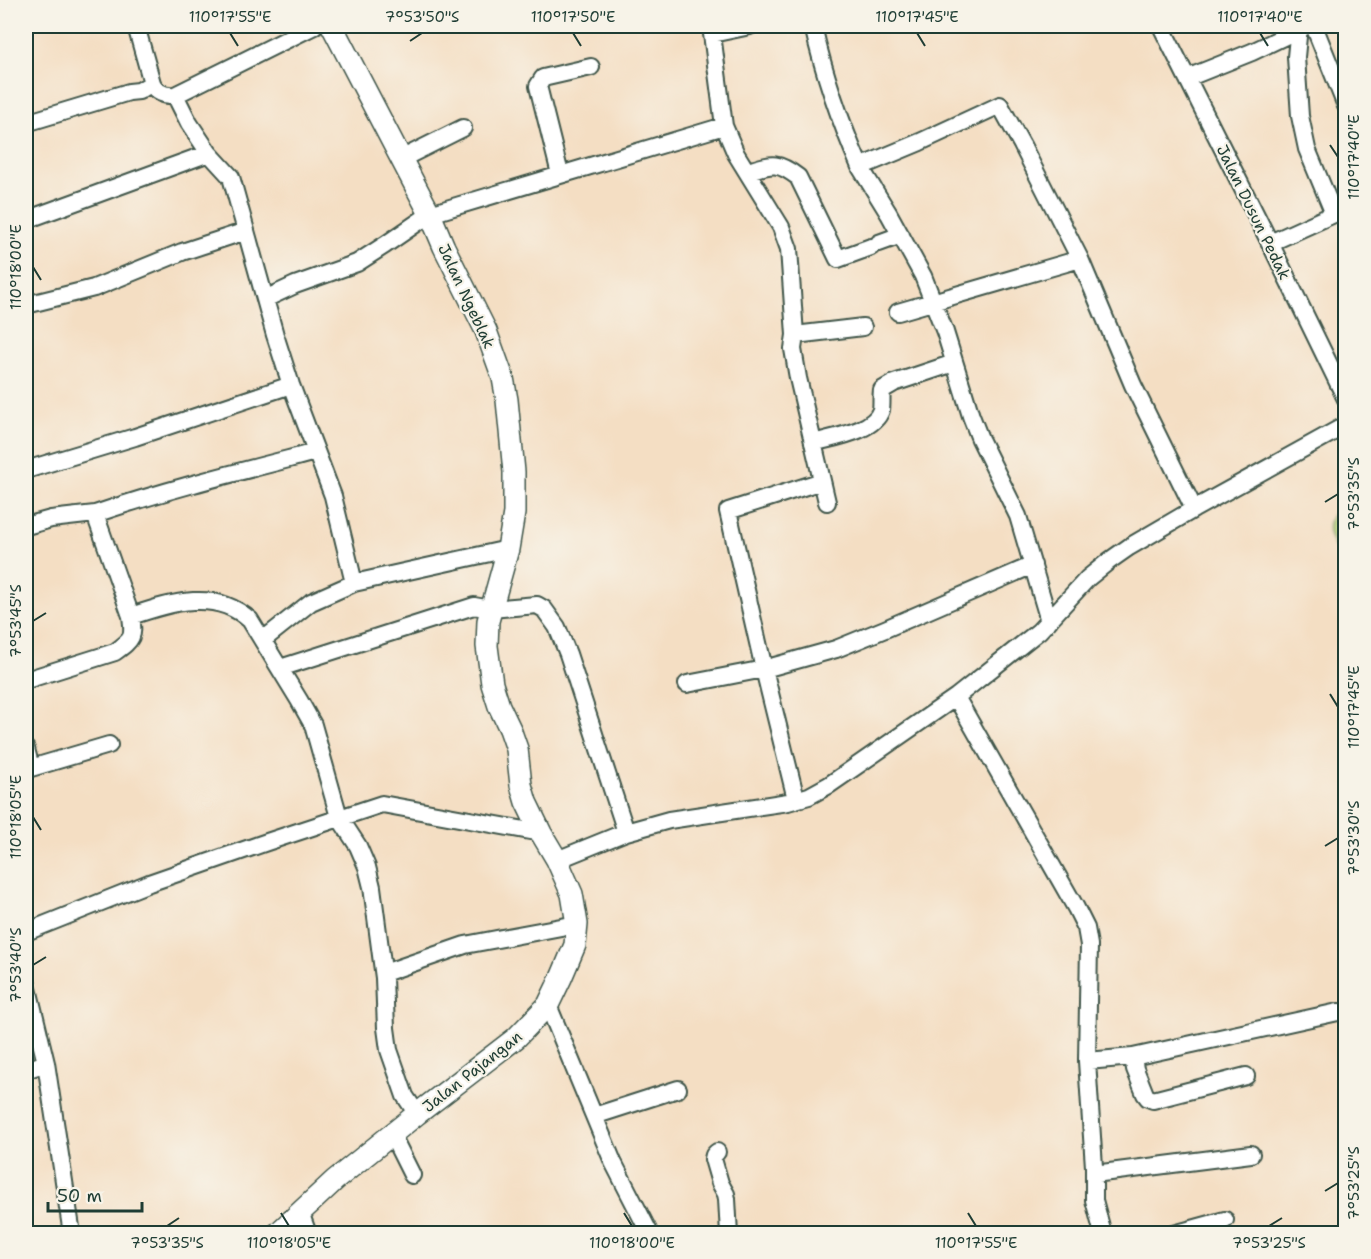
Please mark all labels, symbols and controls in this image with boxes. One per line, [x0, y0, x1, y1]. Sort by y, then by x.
text: 110°17'55"E [189, 7, 271, 27]
text: 7°53'50"S [385, 7, 459, 27]
text: 110°17'50"E [531, 7, 615, 27]
text: 110°17'45"E [875, 7, 959, 27]
text: 110°17'40"E [1217, 7, 1303, 27]
text: 110°17'40"E [1344, 114, 1364, 200]
street label: Jalan Dusun Pedak [1212, 141, 1295, 283]
text: 110°18'00"E [6, 224, 26, 310]
street label: Jalan Ngeblak [433, 240, 500, 352]
text: 7°53'35"S [1344, 457, 1364, 531]
text: 7°53'45"S [6, 584, 26, 658]
text: 110°17'45"E [1344, 665, 1364, 749]
text: 110°18'05"E [6, 775, 26, 859]
text: 7°53'30"S [1344, 800, 1364, 876]
text: 7°53'40"S [6, 927, 26, 1003]
street label: Jalan Pajangan [418, 1026, 527, 1117]
text: 7°53'25"S [1344, 1146, 1364, 1220]
scale bar [48, 1175, 142, 1213]
text: 50 m [57, 1184, 102, 1208]
text: 7°53'35"S [130, 1233, 204, 1253]
text: 110°18'05"E [247, 1233, 331, 1253]
text: 110°18'00"E [589, 1233, 675, 1253]
text: 110°17'55"E [935, 1233, 1017, 1253]
text: 7°53'25"S [1232, 1233, 1306, 1253]

